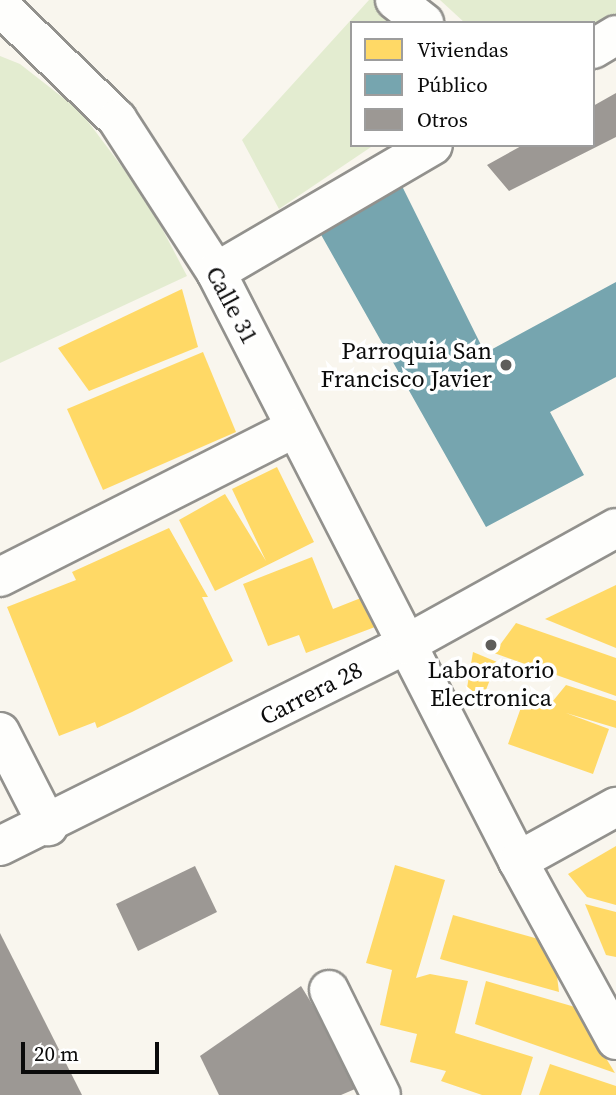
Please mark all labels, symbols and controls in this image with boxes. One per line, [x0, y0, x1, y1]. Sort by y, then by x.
legend [350, 21, 595, 147]
text: Viviendas [417, 35, 508, 64]
text: Público [417, 70, 488, 99]
text: Otros [417, 105, 468, 134]
street label: Calle 31 [200, 261, 264, 349]
place label: Parroquia San Francisco Javier [321, 337, 492, 393]
marker: Parroquia San Francisco Javier [498, 357, 514, 373]
marker: Laboratorio Electronica [483, 637, 499, 653]
street label: Carrera 28 [255, 655, 367, 731]
place label: Laboratorio Electronica [427, 656, 555, 712]
scale bar [24, 1028, 163, 1072]
text: 20 m [34, 1039, 79, 1068]

